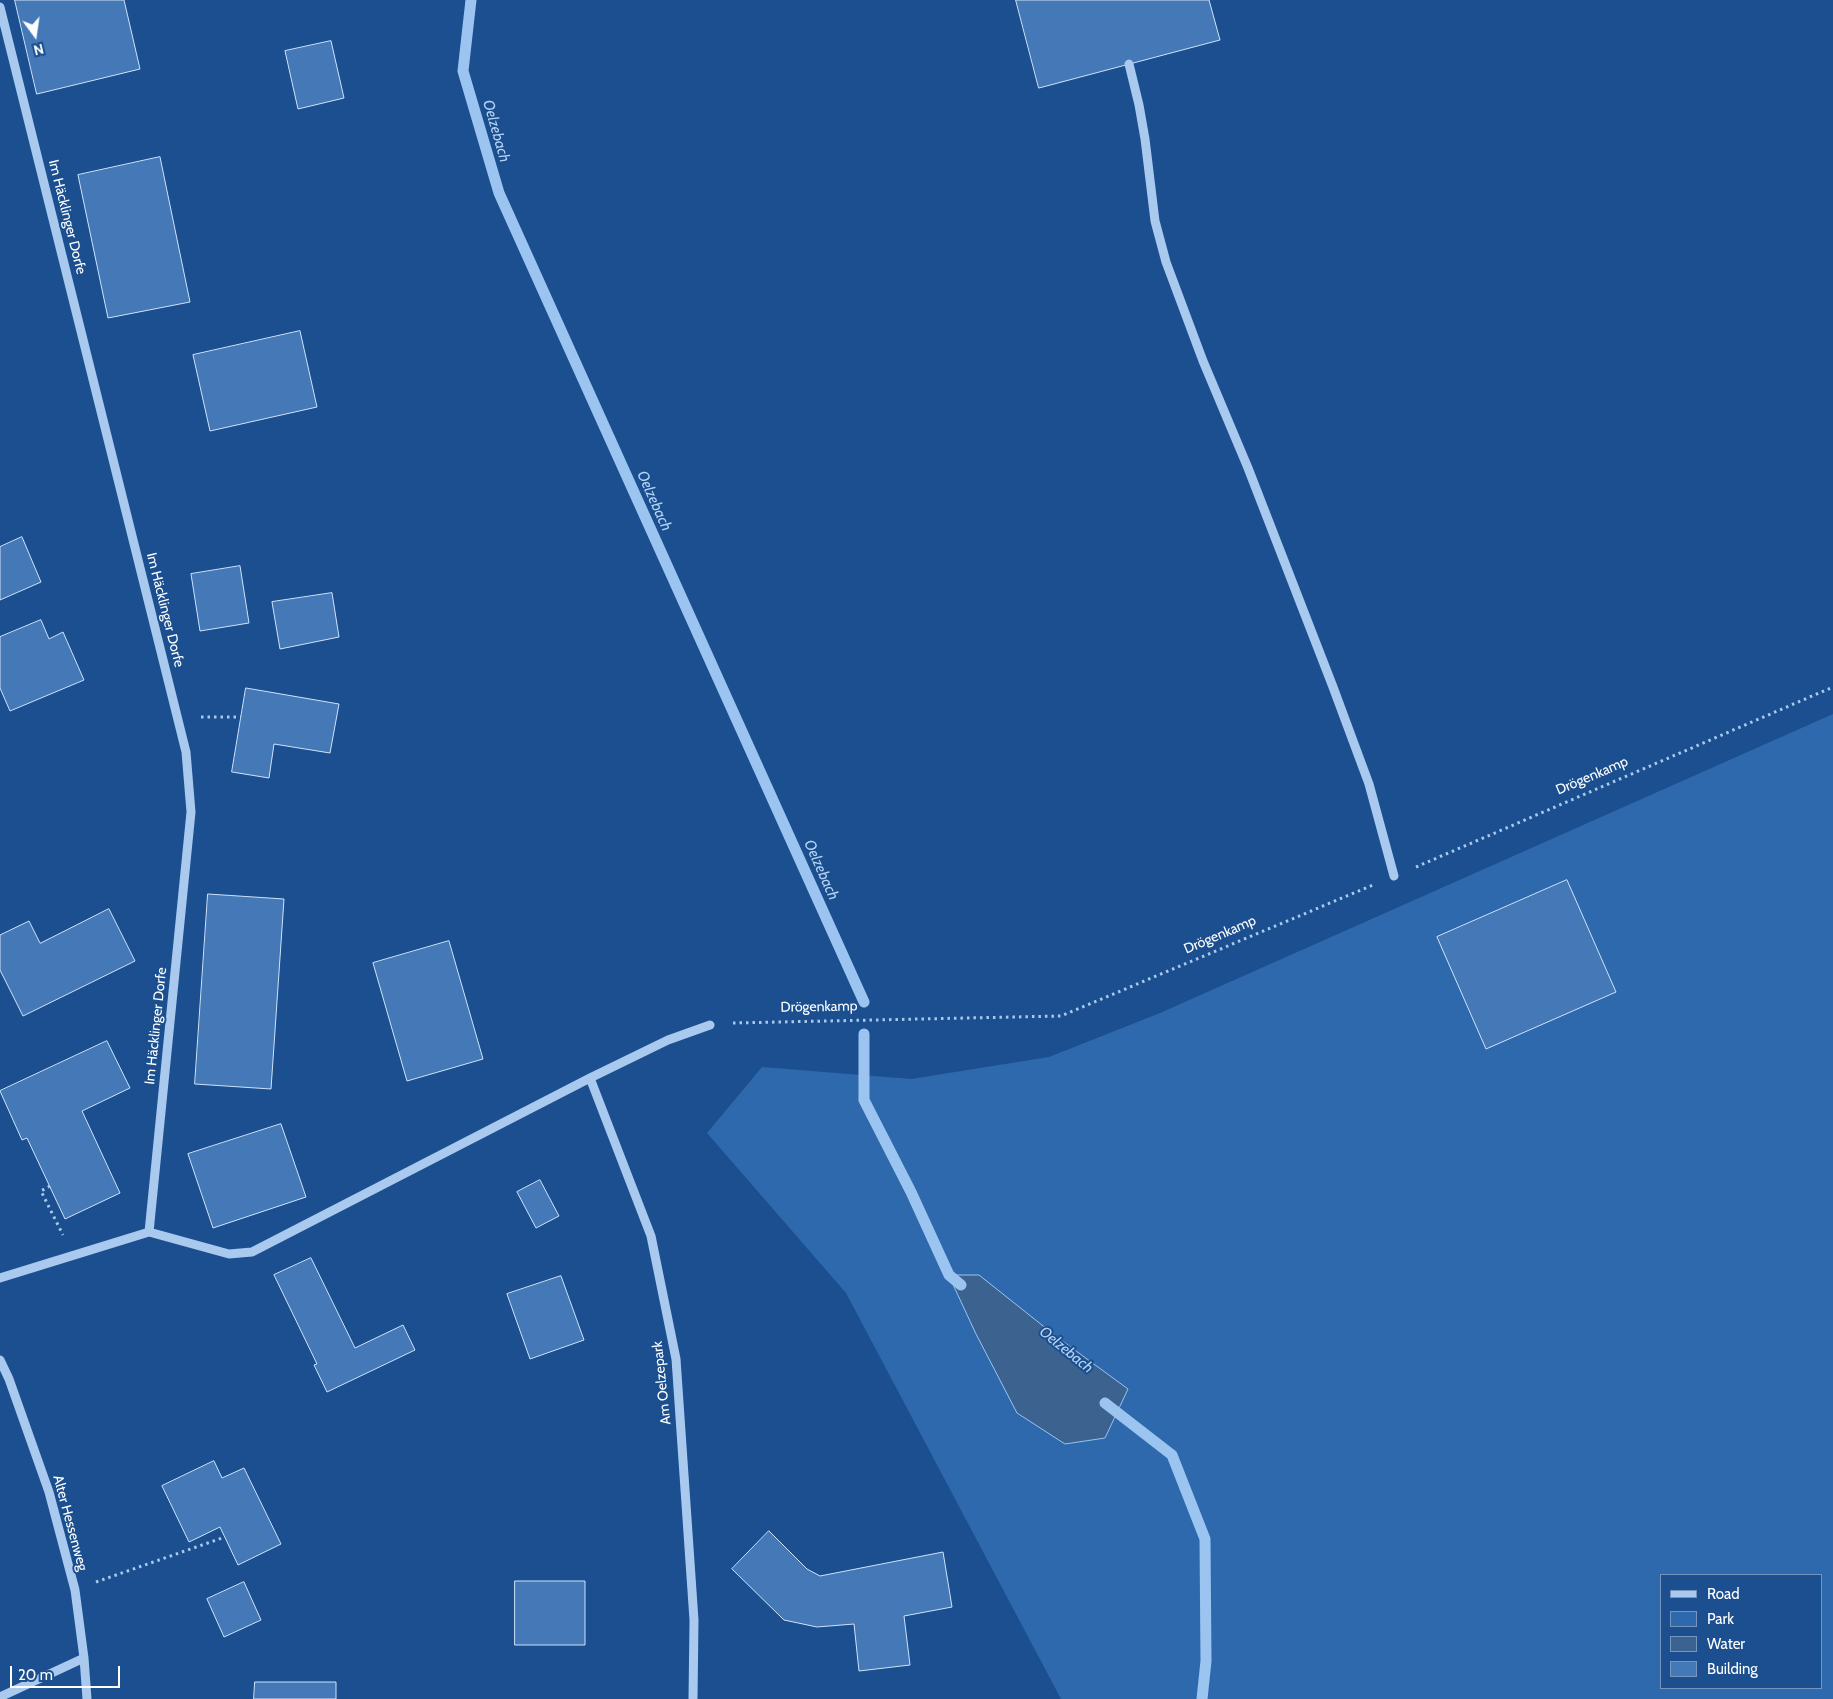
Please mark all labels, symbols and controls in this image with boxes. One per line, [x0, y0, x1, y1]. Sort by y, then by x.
north arrow [10, 10, 60, 60]
text: N [32, 40, 46, 59]
water label: Oelzebach [479, 98, 513, 164]
street label: Im Häcklinger Dorfe [45, 158, 89, 276]
water label: Oelzebach [633, 468, 675, 534]
street label: Im Häcklinger Dorfe [143, 551, 187, 669]
street label: Drögenkamp [1553, 753, 1631, 799]
water label: Oelzebach [800, 837, 842, 903]
street label: Drögenkamp [1181, 912, 1259, 958]
street label: Im Häcklinger Dorfe [141, 967, 171, 1085]
street label: Drögenkamp [780, 998, 858, 1016]
water label: Oelzebach [1036, 1323, 1096, 1377]
street label: Am Oelzepark [649, 1340, 675, 1426]
street label: Alter Hessenweg [49, 1473, 91, 1573]
legend [1660, 1574, 1823, 1689]
text: Road [1707, 1585, 1740, 1603]
text: Park [1707, 1610, 1734, 1628]
text: Water [1707, 1635, 1745, 1653]
scale bar [12, 1656, 122, 1688]
text: Building [1707, 1660, 1758, 1678]
text: 20 m [18, 1666, 53, 1684]

